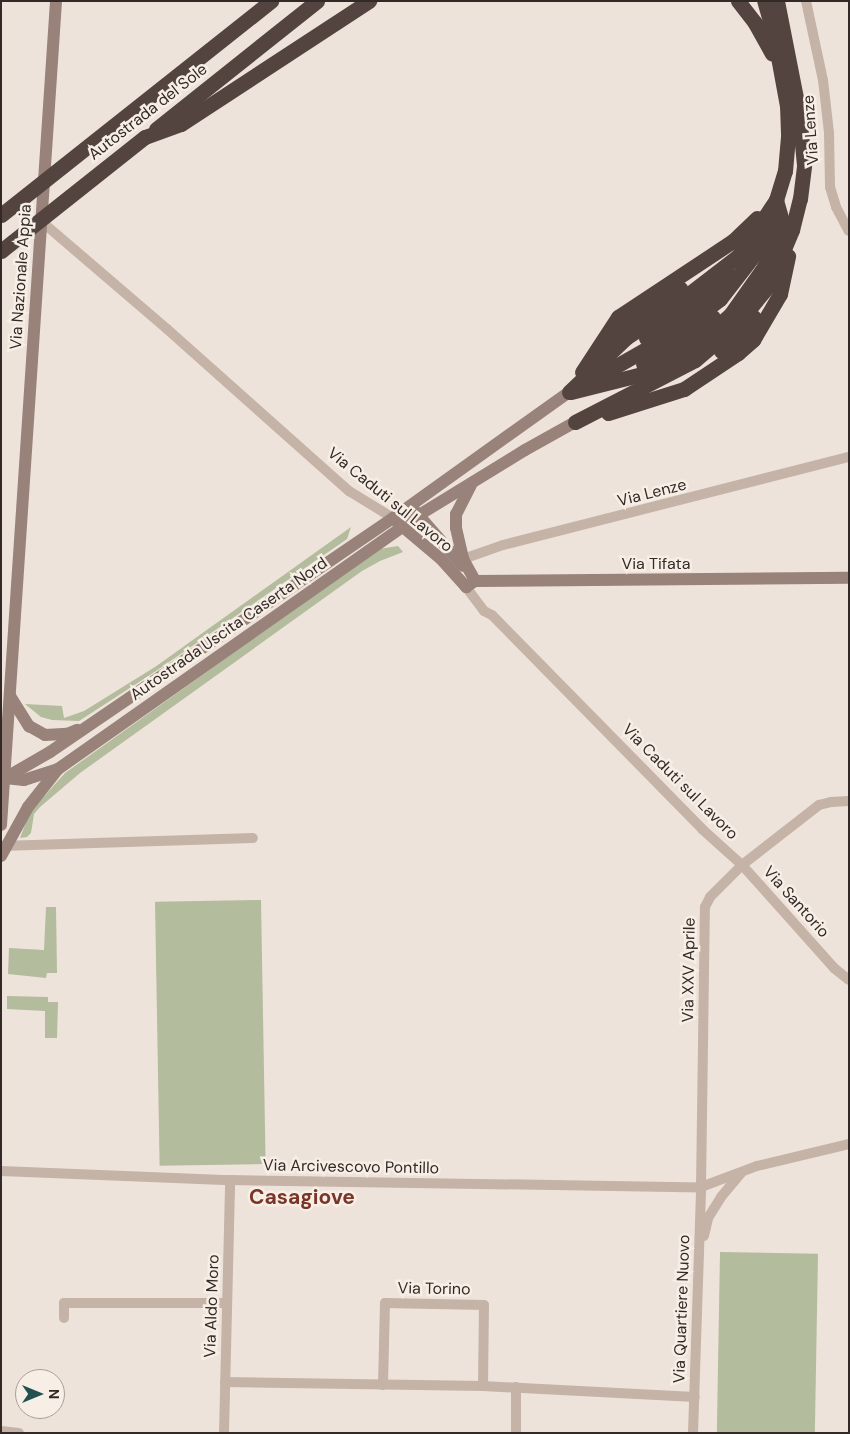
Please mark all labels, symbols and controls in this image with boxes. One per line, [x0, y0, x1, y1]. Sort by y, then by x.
street label: Autostrada del Sole [85, 60, 211, 164]
street label: Via Lenze [799, 94, 823, 166]
street label: Via Nazionale Appia [6, 204, 36, 350]
street label: Via Caduti sul Lavoro [323, 444, 457, 556]
street label: Via Lenze [616, 475, 688, 511]
street label: Autostrada Uscita Caserta Nord [127, 553, 331, 705]
street label: Via Tifata [622, 554, 690, 574]
street label: Via Caduti sul Lavoro [618, 720, 742, 844]
street label: Via Santorio [759, 862, 833, 942]
street label: Via XXV Aprile [678, 917, 700, 1023]
street label: Via Arcivescovo Pontillo [263, 1156, 439, 1178]
district label: Casagiove [249, 1184, 355, 1210]
street label: Via Quartiere Nuovo [670, 1234, 694, 1384]
street label: Via Aldo Moro [201, 1254, 223, 1358]
street label: Via Torino [397, 1279, 471, 1299]
north arrow [15, 1369, 65, 1419]
text: N [45, 1389, 63, 1399]

